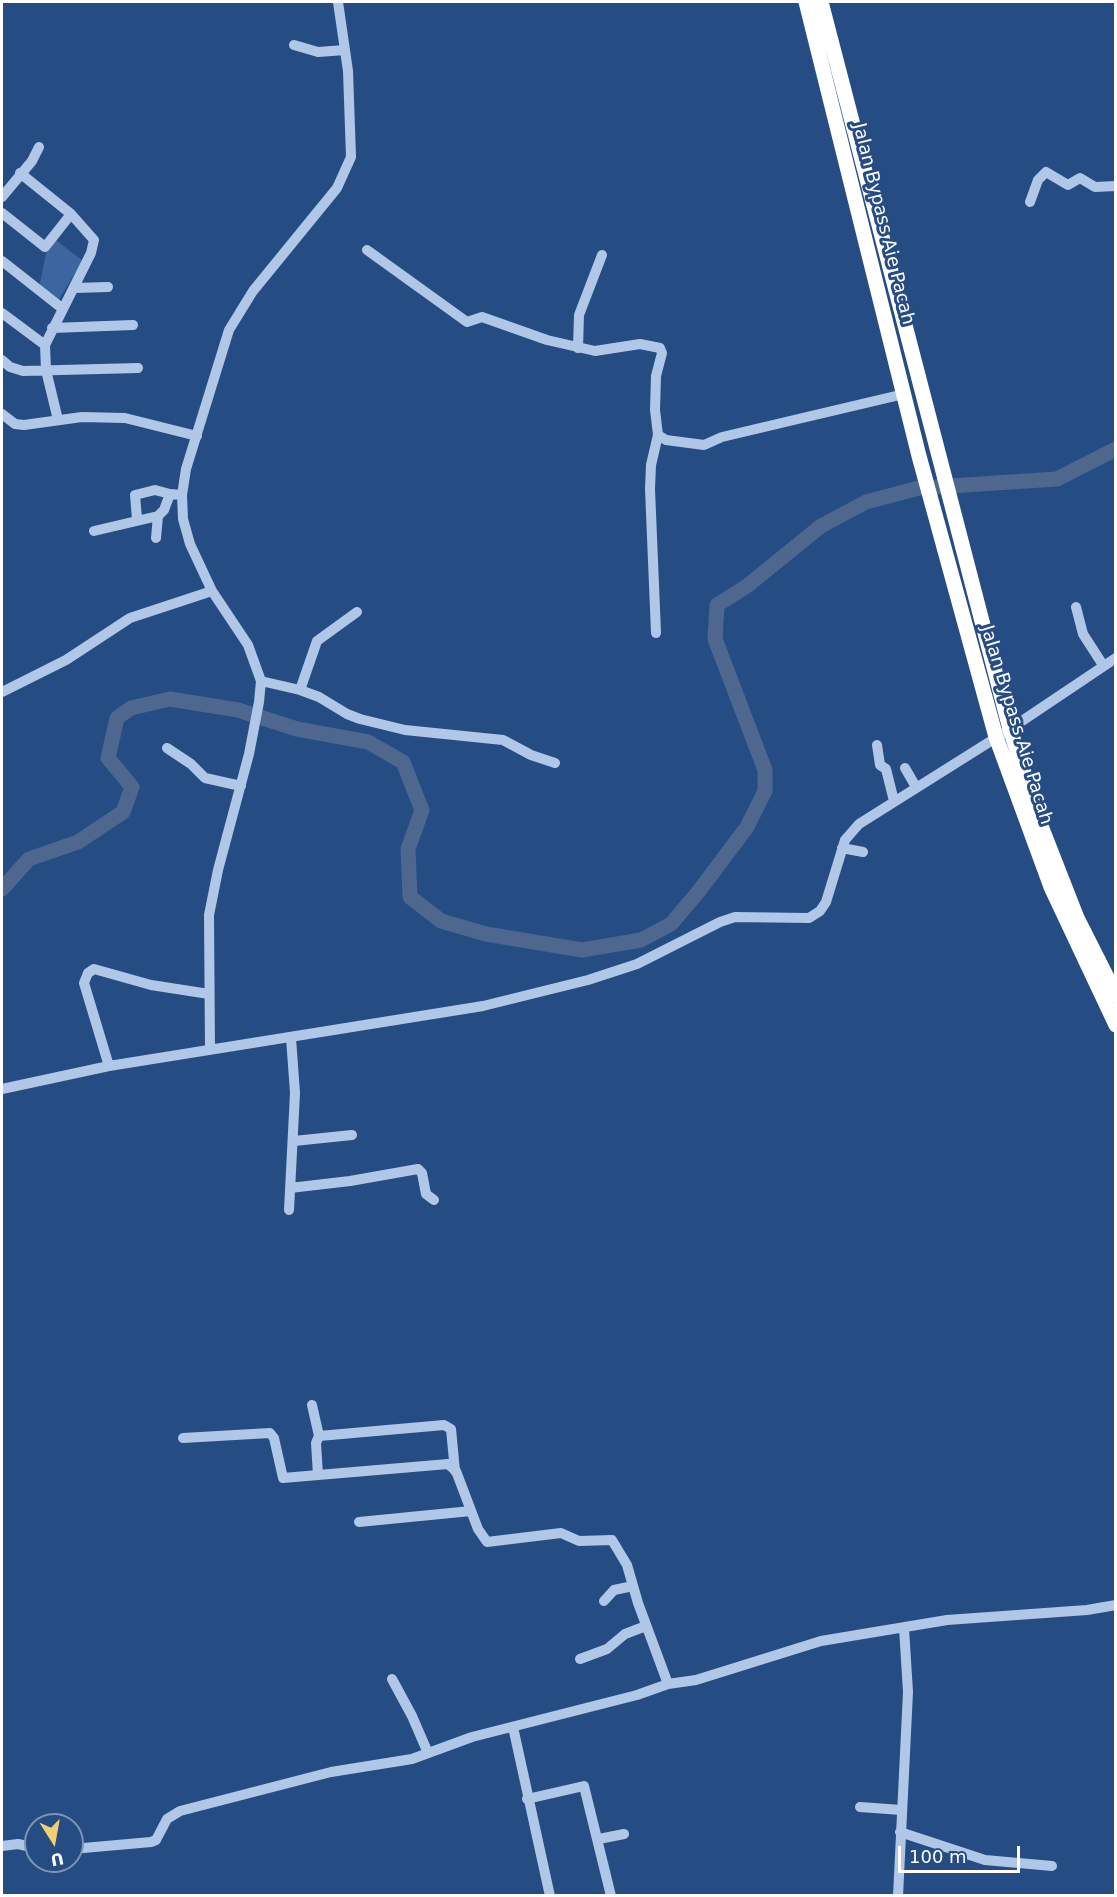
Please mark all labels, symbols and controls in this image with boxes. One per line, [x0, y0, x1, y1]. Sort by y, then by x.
street label: Jalan Bypass Aie Pacah [847, 121, 919, 327]
street label: Jalan Bypass Aie Pacah [975, 623, 1057, 827]
north arrow [24, 1813, 84, 1873]
scale bar [901, 1834, 1022, 1872]
text: 100 m [909, 1846, 967, 1867]
text: U [49, 1849, 65, 1870]

